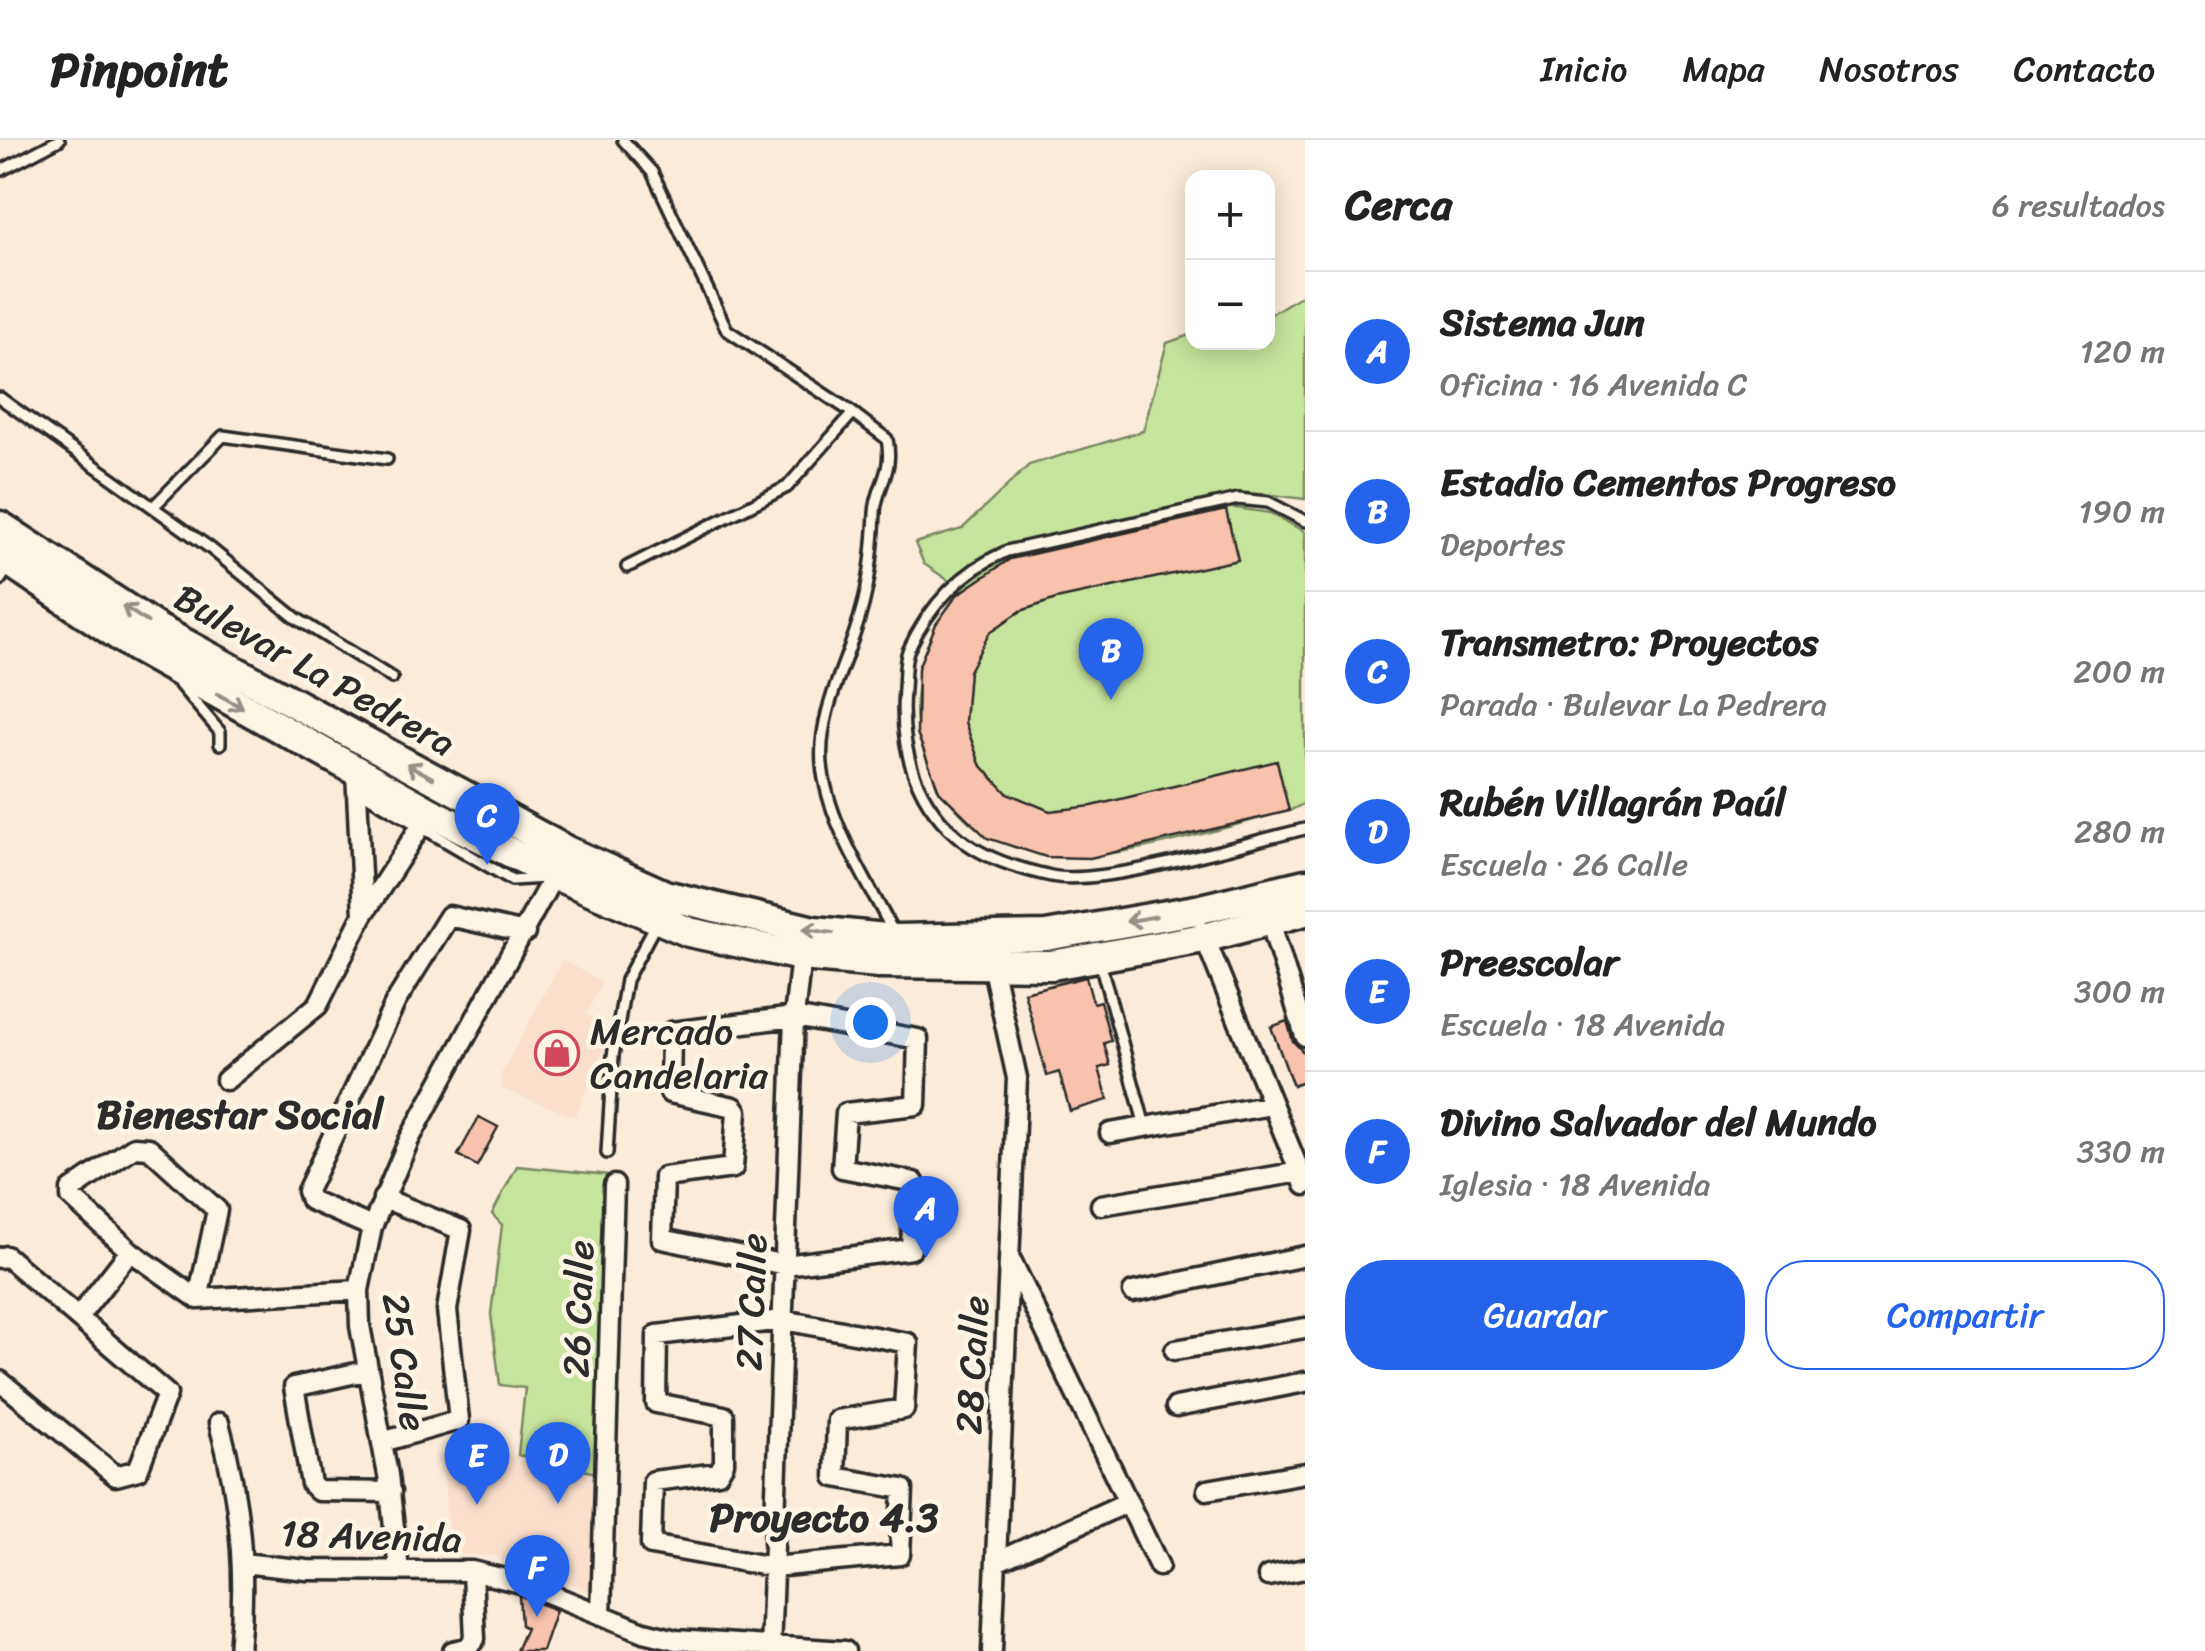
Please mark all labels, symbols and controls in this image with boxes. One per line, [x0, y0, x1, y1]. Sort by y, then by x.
text: Pinpoint [50, 27, 228, 112]
text: Inicio [1541, 38, 1627, 100]
text: Mapa [1682, 38, 1765, 100]
text: Nosotros [1820, 38, 1959, 100]
text: Contacto [2014, 38, 2155, 100]
text: Cerca [1345, 168, 1452, 242]
map controls [1185, 170, 1275, 350]
button: + [1185, 170, 1275, 260]
text: 6 resultados [1992, 177, 2165, 234]
button: − [1185, 260, 1275, 350]
text: Sistema Jun [1440, 289, 1645, 356]
text: A [1367, 323, 1388, 380]
text: 120 m [2080, 323, 2165, 380]
text: Oficina · 16 Avenida C [1440, 356, 1748, 413]
text: Estadio Cementos Progreso [1440, 449, 1896, 516]
text: B [1367, 483, 1388, 540]
text: 190 m [2079, 483, 2165, 540]
text: Deportes [1440, 516, 1565, 573]
street label: Bulevar La Pedrera [161, 565, 468, 776]
one-way arrow [121, 604, 150, 625]
text: Transmetro: Proyectos [1440, 609, 1819, 676]
pin: B [1078, 618, 1144, 700]
text: C [1368, 643, 1387, 700]
text: 200 m [2073, 643, 2165, 700]
text: Parada · Bulevar La Pedrera [1440, 676, 1827, 733]
one-way arrow [215, 692, 244, 712]
one-way arrow [405, 761, 435, 780]
text: Rubén Villagrán Paúl [1440, 769, 1786, 836]
pin: C [454, 782, 520, 865]
text: D [1368, 803, 1387, 860]
text: 280 m [2074, 803, 2165, 860]
text: Escuela · 26 Calle [1440, 836, 1688, 893]
one-way arrow [1126, 910, 1158, 929]
one-way arrow [803, 921, 835, 939]
text: Preescolar [1440, 929, 1618, 996]
text: E [1369, 963, 1386, 1020]
text: 300 m [2074, 963, 2165, 1020]
text: Escuela · 18 Avenida [1440, 996, 1725, 1053]
your location [845, 997, 896, 1048]
place label: Mercado Candelaria [590, 998, 769, 1109]
shop icon: Mercado Candelaria [534, 1030, 580, 1076]
district label: Bienestar Social [97, 1079, 385, 1150]
text: Divino Salvador del Mundo [1440, 1089, 1876, 1156]
text: F [1369, 1123, 1386, 1180]
text: 330 m [2077, 1123, 2165, 1180]
text: Iglesia · 18 Avenida [1440, 1156, 1710, 1213]
pin: A [894, 1176, 958, 1258]
street label: 27 Calle [716, 1232, 787, 1372]
street label: 26 Calle [543, 1239, 614, 1379]
button: Guardar [1345, 1260, 1745, 1370]
button: Compartir [1765, 1260, 2165, 1370]
street label: 25 Calle [362, 1289, 447, 1436]
street label: 28 Calle [935, 1294, 1010, 1436]
pin: E [444, 1422, 510, 1505]
pin: D [526, 1422, 590, 1504]
district label: Proyecto 4.3 [710, 1482, 939, 1553]
street label: 18 Avenida [279, 1500, 463, 1573]
pin: F [504, 1534, 570, 1617]

